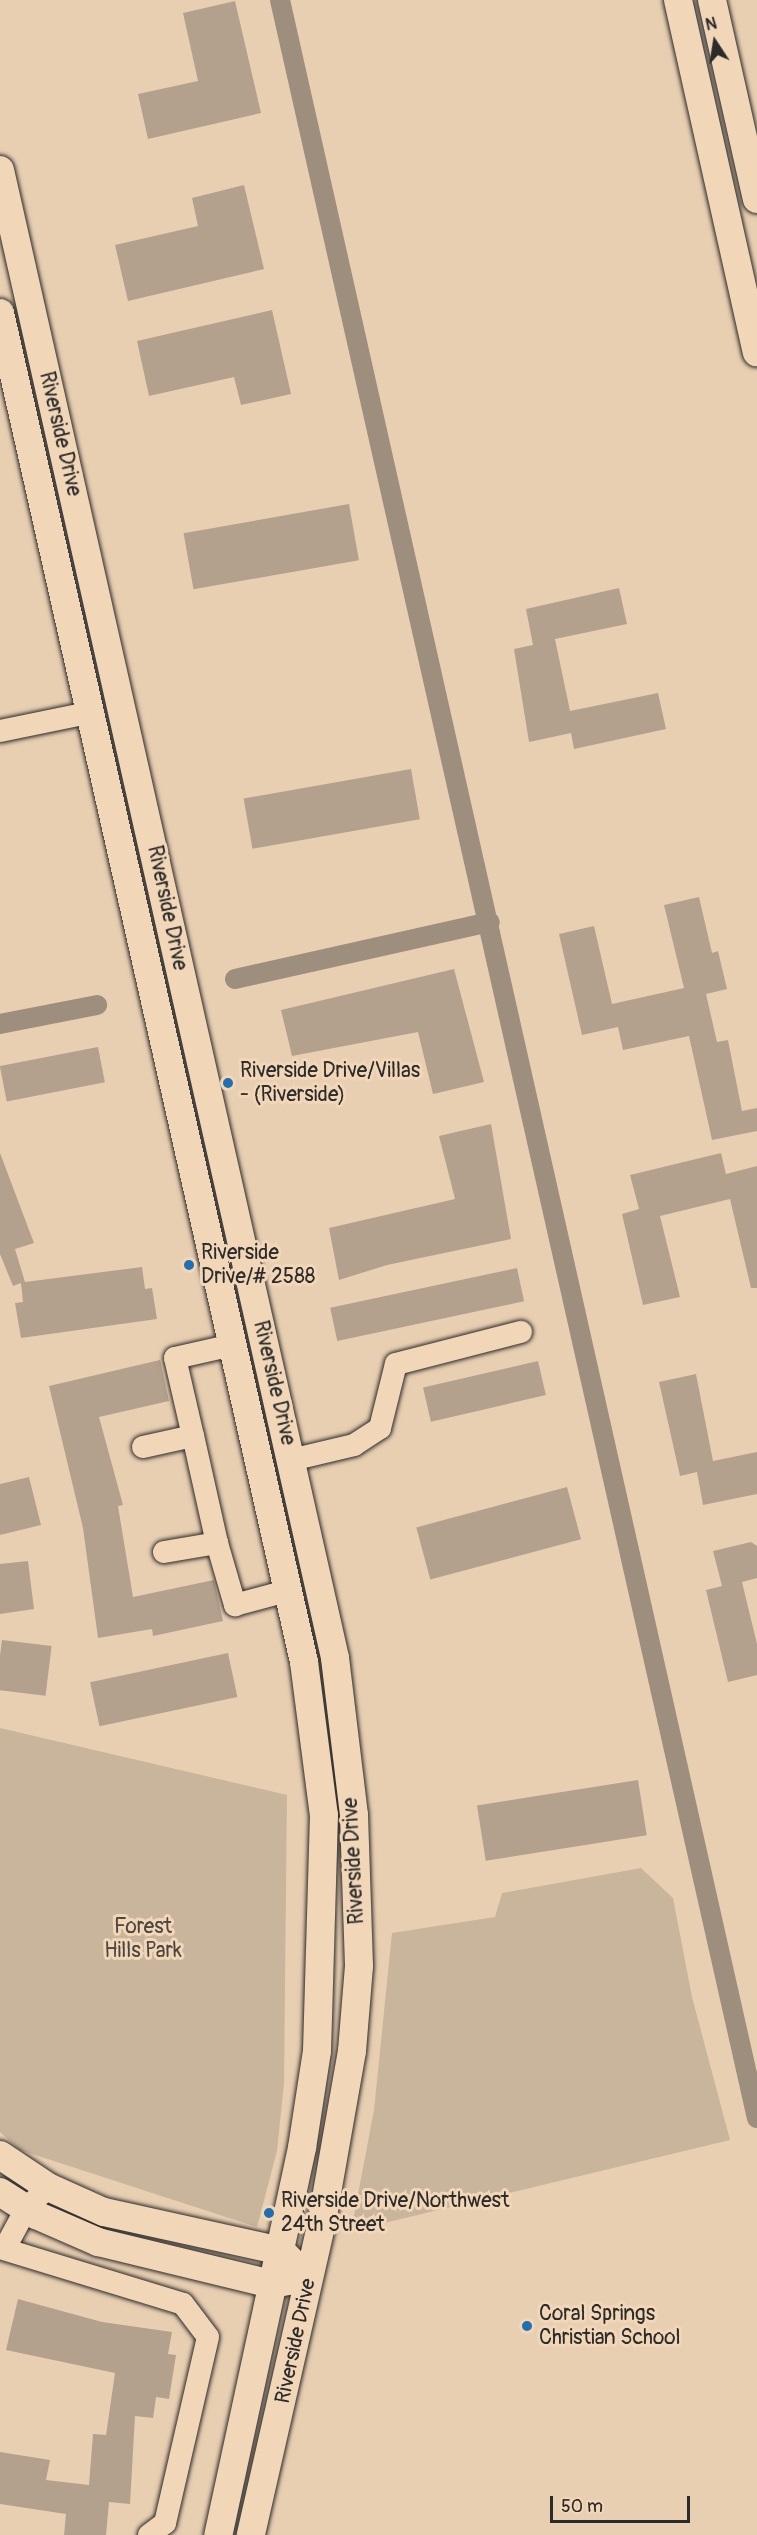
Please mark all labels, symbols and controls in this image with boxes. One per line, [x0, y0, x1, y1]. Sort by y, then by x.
north arrow [685, 12, 745, 72]
text: N [704, 13, 719, 35]
street label: Riverside Drive [33, 369, 87, 499]
street label: Riverside Drive [141, 843, 193, 973]
place label: Riverside Drive/Villas - (Riverside) [240, 1058, 420, 1108]
marker: Riverside Drive/Villas - (Riverside) [221, 1076, 235, 1090]
place label: Riverside Drive/# 2588 [201, 1240, 315, 1290]
marker: Riverside Drive/# 2588 [182, 1258, 196, 1272]
street label: Riverside Drive [247, 1318, 301, 1448]
street label: Riverside Drive [338, 1797, 370, 1925]
park label: Forest Hills Park [104, 1914, 182, 1964]
place label: Riverside Drive/Northwest 24th Street [281, 2188, 509, 2238]
marker: Riverside Drive/Northwest 24th Street [262, 2206, 276, 2220]
street label: Riverside Drive [270, 2276, 322, 2406]
place label: Coral Springs Christian School [539, 2301, 681, 2351]
marker: Coral Springs Christian School [520, 2319, 534, 2333]
scale bar [553, 2484, 692, 2522]
text: 50 m [561, 2495, 603, 2518]

